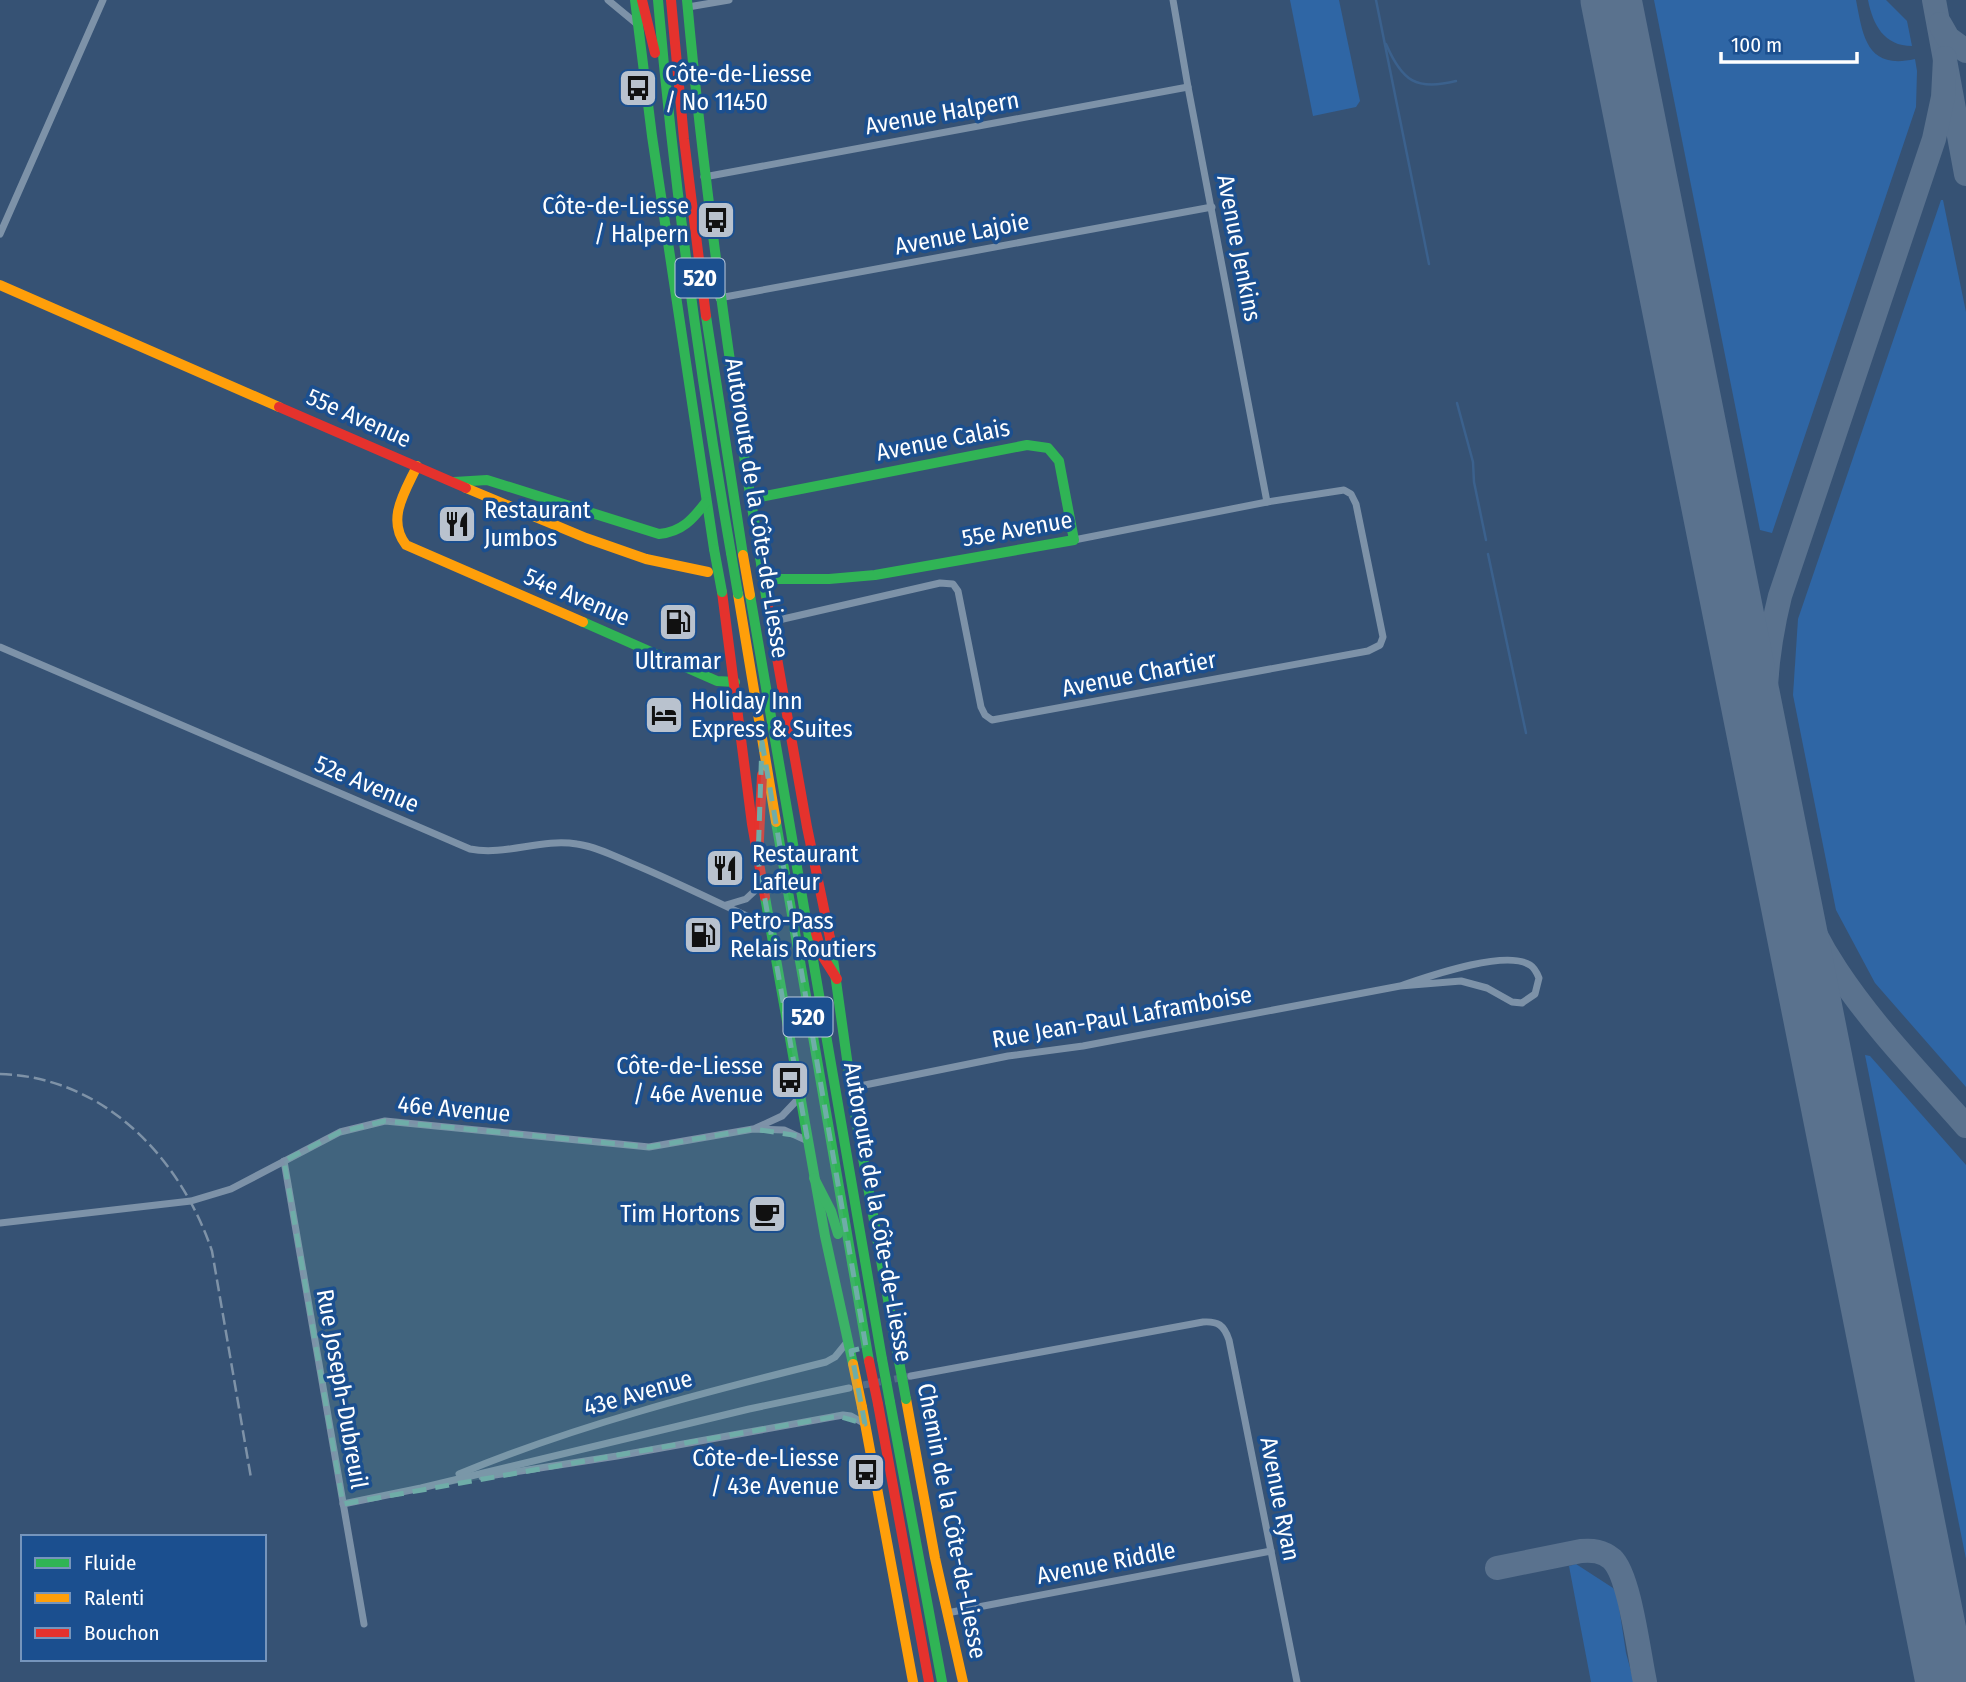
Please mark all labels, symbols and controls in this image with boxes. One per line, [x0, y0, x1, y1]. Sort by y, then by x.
scale bar [1721, 21, 1857, 65]
text: 100 m [1731, 32, 1782, 58]
place label: Côte-de-Liesse / No 11450 [665, 60, 812, 116]
bus stop icon: Côte-de-Liesse / No 11450 [617, 67, 659, 109]
street label: Avenue Halpern [863, 86, 1021, 140]
street label: Avenue Jenkins [1211, 172, 1267, 324]
place label: Côte-de-Liesse / Halpern [542, 192, 689, 248]
bus stop icon: Côte-de-Liesse / Halpern [695, 199, 737, 241]
street label: Avenue Lajoie [892, 207, 1032, 261]
road number: 520 [676, 258, 724, 298]
street label: Autoroute de la Côte-de-Liesse [719, 356, 795, 660]
street label: 55e Avenue [302, 383, 416, 453]
street label: Avenue Calais [874, 413, 1012, 467]
place label: Restaurant Jumbos [484, 496, 591, 552]
restaurant icon: Restaurant Jumbos [436, 503, 478, 545]
street label: 55e Avenue [960, 506, 1074, 552]
street label: 54e Avenue [520, 562, 634, 632]
fuel station icon: Ultramar [657, 601, 699, 643]
street label: Avenue Chartier [1059, 645, 1219, 703]
place label: Ultramar [635, 647, 722, 675]
place label: Holiday Inn Express & Suites [691, 687, 853, 743]
hotel icon: Holiday Inn Express & Suites [643, 694, 685, 736]
street label: 52e Avenue [311, 750, 423, 818]
place label: Restaurant Lafleur [752, 840, 859, 896]
restaurant icon: Restaurant Lafleur [704, 847, 746, 889]
place label: Petro-Pass Relais Routiers [730, 907, 876, 963]
fuel station icon: Petro-Pass Relais Routiers [682, 914, 724, 956]
street label: Rue Jean-Paul Laframboise [990, 980, 1254, 1054]
road number: 520 [784, 998, 832, 1036]
place label: Côte-de-Liesse / 46e Avenue [616, 1052, 763, 1108]
bus stop icon: Côte-de-Liesse / 46e Avenue [769, 1059, 811, 1101]
street label: Autoroute de la Côte-de-Liesse [838, 1060, 918, 1364]
street label: 46e Avenue [396, 1090, 512, 1128]
cafe icon: Tim Hortons [746, 1193, 788, 1235]
place label: Tim Hortons [620, 1200, 740, 1228]
street label: Rue Joseph-Dubreuil [311, 1287, 373, 1491]
street label: 43e Avenue [580, 1364, 696, 1422]
street label: Chemin de la Côte-de-Liesse [912, 1381, 992, 1661]
street label: Avenue Ryan [1254, 1435, 1306, 1563]
place label: Côte-de-Liesse / 43e Avenue [692, 1444, 839, 1500]
bus stop icon: Côte-de-Liesse / 43e Avenue [845, 1451, 887, 1493]
legend [21, 1535, 266, 1661]
street label: Avenue Riddle [1034, 1536, 1178, 1590]
text: Fluide [84, 1550, 136, 1576]
text: Ralenti [84, 1585, 144, 1611]
text: Bouchon [84, 1620, 160, 1646]

